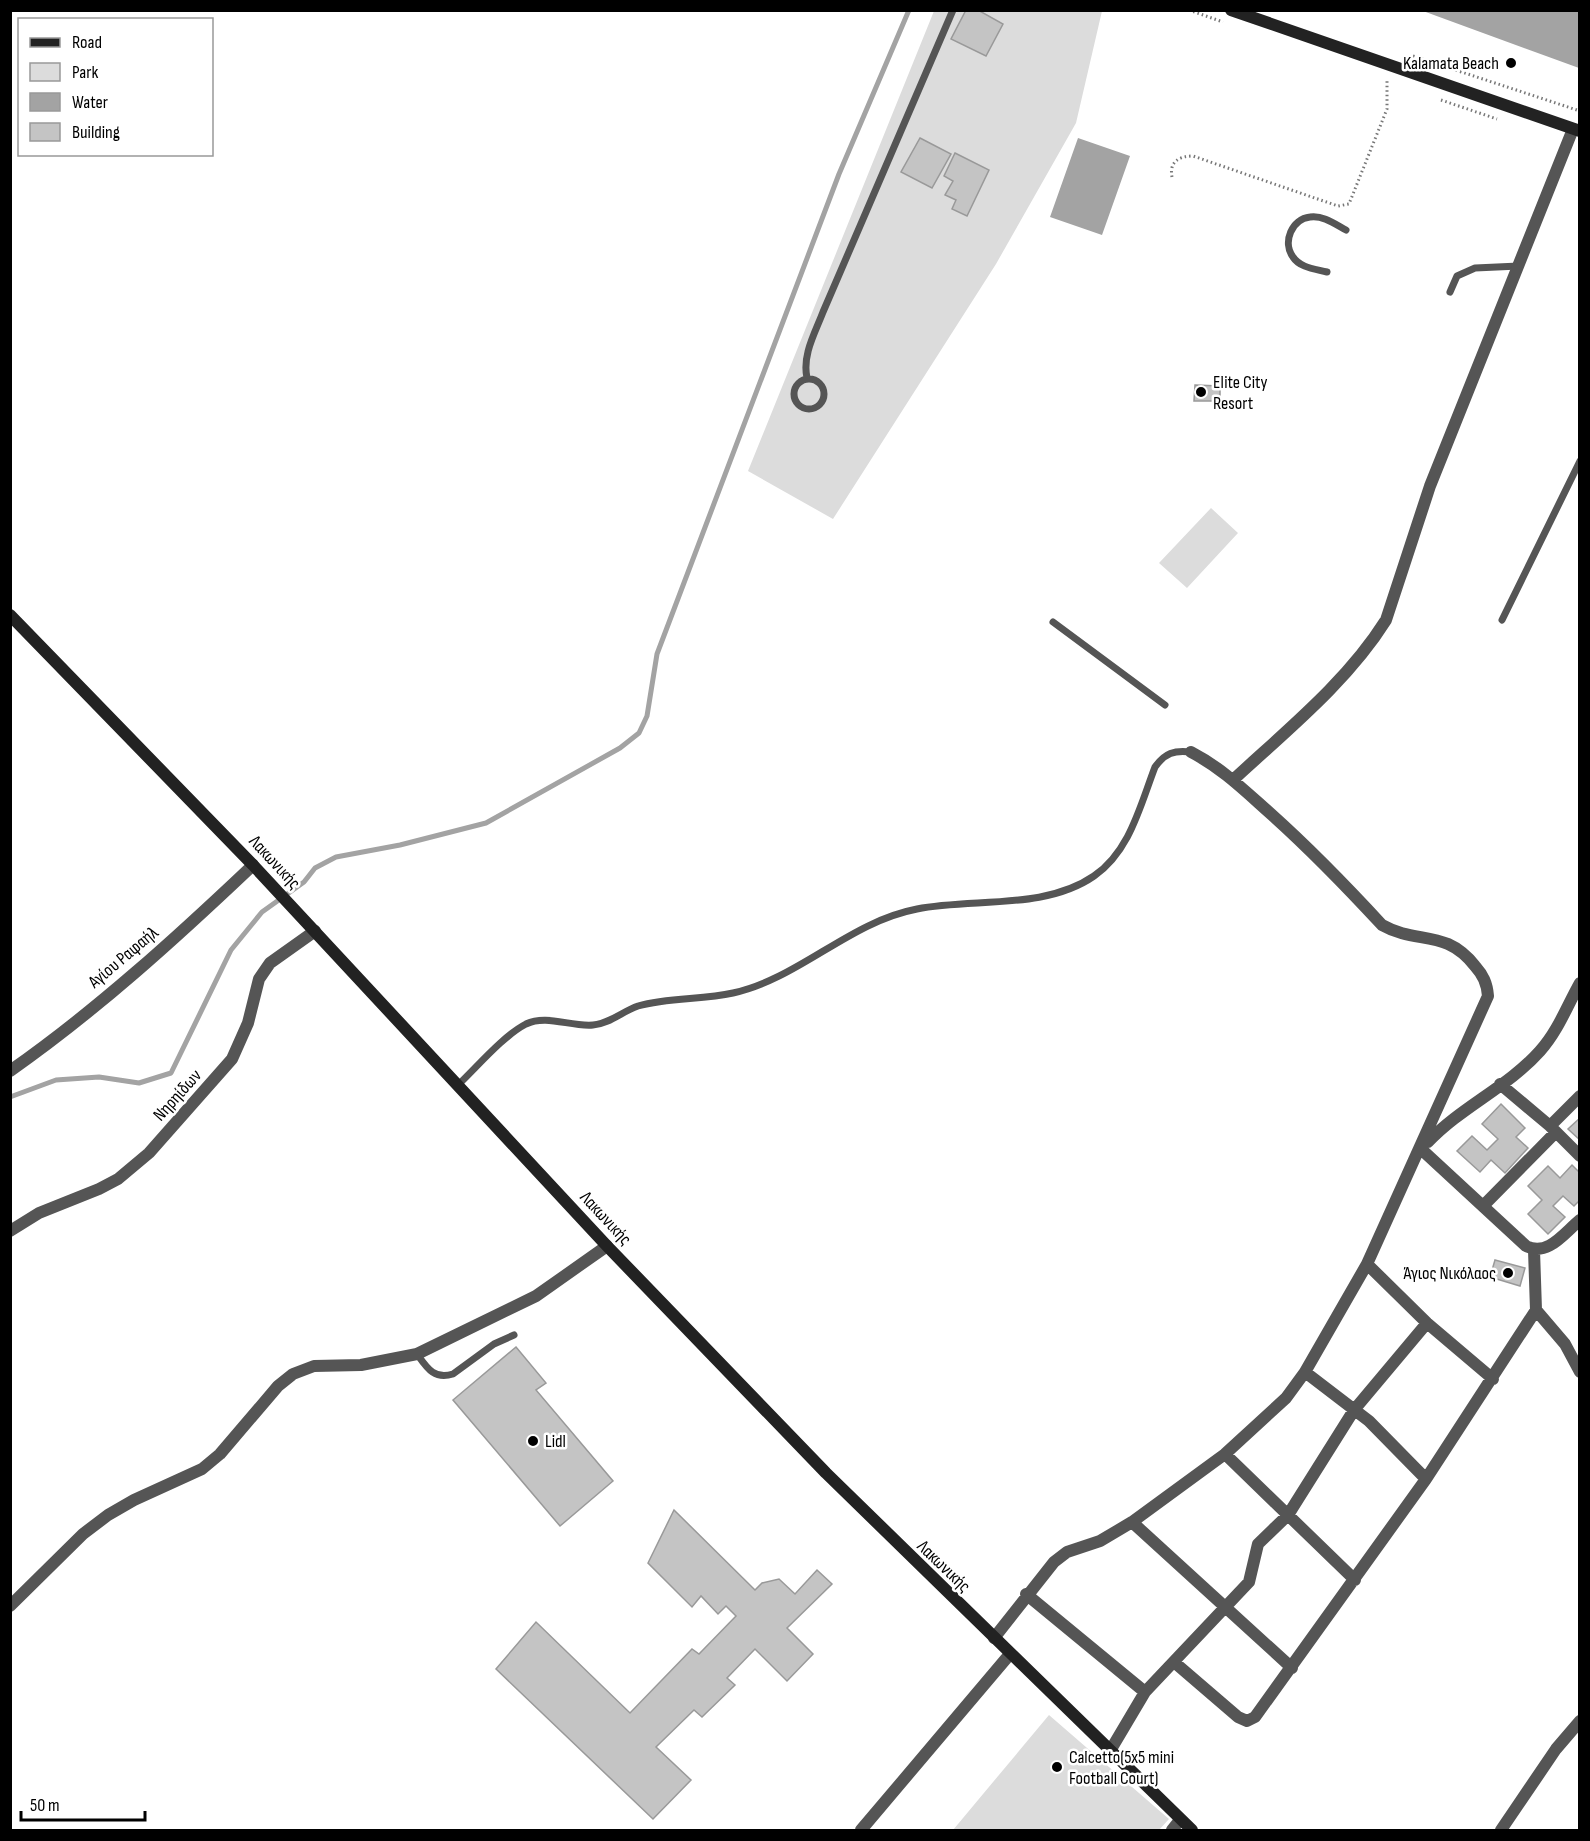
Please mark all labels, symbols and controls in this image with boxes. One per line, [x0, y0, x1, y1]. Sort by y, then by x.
legend [18, 18, 213, 156]
text: Road [72, 32, 102, 53]
place label: Kalamata Beach [1403, 53, 1499, 74]
marker: Kalamata Beach [1504, 56, 1518, 70]
text: Park [72, 62, 98, 83]
text: Water [72, 92, 108, 113]
text: Building [72, 122, 120, 143]
place label: Elite City Resort [1213, 372, 1268, 414]
marker: Elite City Resort [1194, 385, 1208, 399]
street label: Λακωνικής [244, 830, 305, 894]
street label: Αγίου Ραφαήλ [83, 922, 163, 993]
street label: Νηρηίδων [149, 1065, 206, 1125]
street label: Λακωνικής [575, 1186, 636, 1250]
place label: Άγιος Νικόλαος [1403, 1263, 1496, 1284]
marker: Άγιος Νικόλαος [1501, 1266, 1515, 1280]
place label: Lidl [545, 1431, 566, 1452]
marker: Lidl [526, 1434, 540, 1448]
street label: Λακωνικής [912, 1535, 975, 1597]
place label: Calcetto(5x5 mini Football Court) [1069, 1747, 1174, 1789]
marker: Calcetto(5x5 mini Football Court) [1050, 1760, 1064, 1774]
scale bar [21, 1784, 146, 1822]
text: 50 m [30, 1795, 60, 1816]

